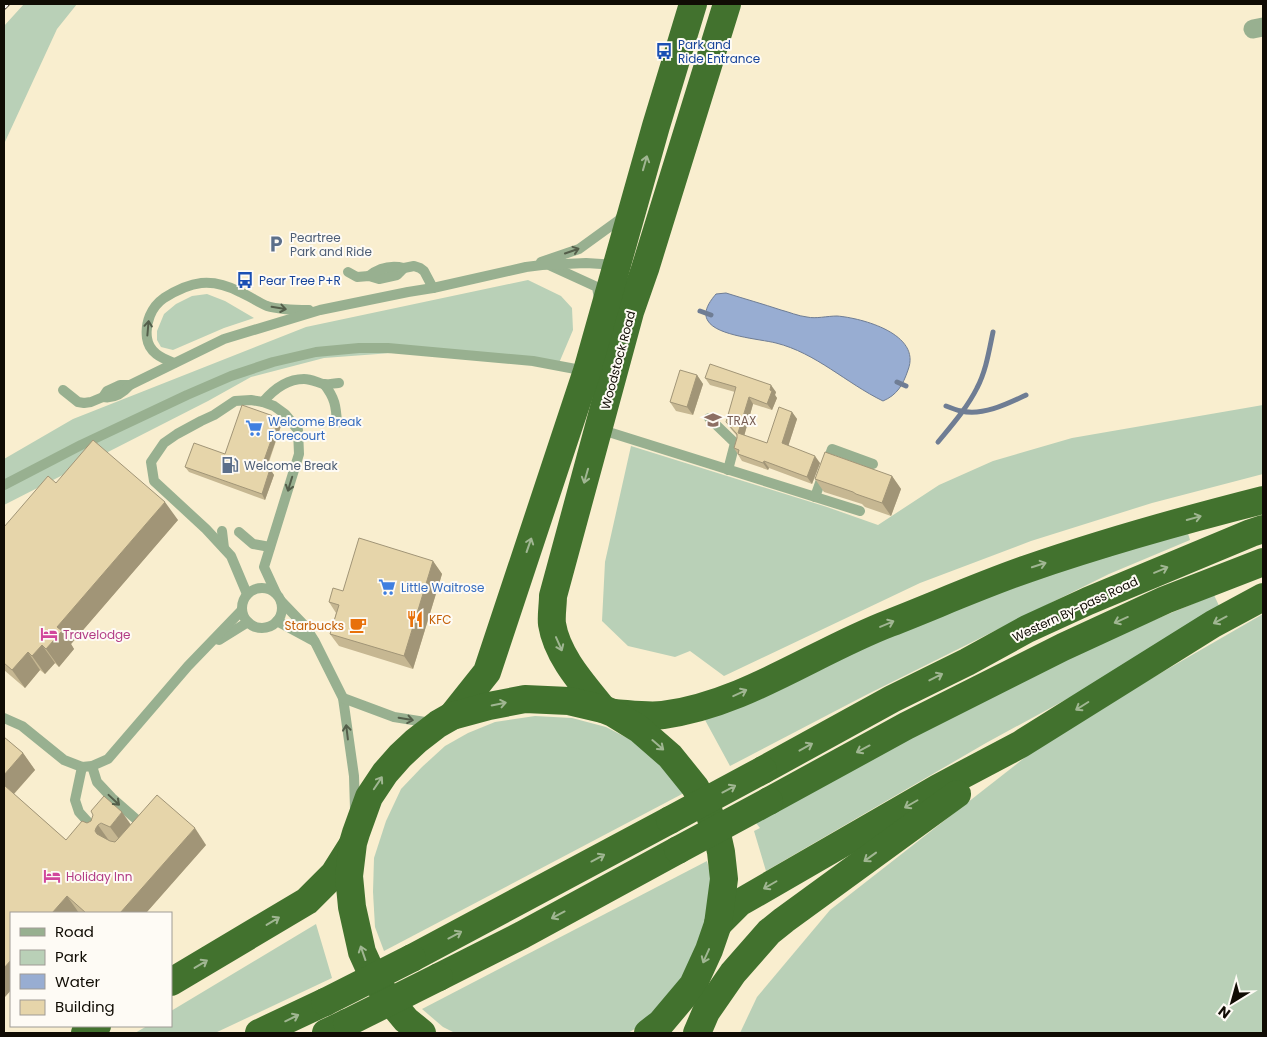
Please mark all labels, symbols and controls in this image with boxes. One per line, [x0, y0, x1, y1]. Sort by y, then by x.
place label: Park and Ride Entrance [678, 36, 760, 67]
bus stop icon: Park and Ride Entrance [654, 41, 674, 61]
one-way arrow [641, 156, 651, 172]
place label: Peartree Park and Ride [290, 229, 372, 260]
parking icon: Peartree Park and Ride [266, 234, 286, 254]
one-way arrow [564, 246, 580, 256]
bus stop icon: Pear Tree P+R [235, 270, 255, 290]
place label: Pear Tree P+R [259, 272, 341, 289]
one-way arrow [270, 303, 286, 313]
street label: Woodstock Road [597, 309, 639, 411]
one-way arrow [143, 321, 152, 337]
school or university icon: TRAX [703, 410, 723, 430]
place label: TRAX [727, 412, 756, 429]
place label: Welcome Break Forecourt [268, 413, 362, 444]
supermarket icon: Welcome Break Forecourt [244, 418, 264, 438]
fuel station icon: Welcome Break [220, 455, 240, 475]
place label: Welcome Break [244, 457, 338, 474]
one-way arrow [581, 468, 591, 484]
one-way arrow [285, 475, 294, 491]
one-way arrow [1186, 513, 1202, 522]
one-way arrow [524, 537, 534, 553]
one-way arrow [1030, 560, 1046, 570]
one-way arrow [1153, 564, 1168, 574]
street label: Western By-pass Road [1010, 572, 1140, 646]
supermarket icon: Little Waitrose [377, 577, 397, 597]
place label: Little Waitrose [401, 579, 484, 596]
restaurant icon: KFC [405, 609, 425, 629]
place label: KFC [429, 611, 452, 628]
cafe icon: Starbucks [348, 615, 368, 635]
one-way arrow [1114, 616, 1129, 626]
one-way arrow [1213, 616, 1228, 625]
place label: Starbucks [284, 617, 344, 634]
one-way arrow [879, 619, 894, 629]
hotel icon: Travelodge [39, 624, 59, 644]
place label: Travelodge [63, 626, 131, 643]
one-way arrow [554, 636, 564, 651]
one-way arrow [928, 672, 943, 682]
one-way arrow [732, 688, 747, 698]
one-way arrow [491, 699, 507, 709]
one-way arrow [1076, 701, 1090, 711]
one-way arrow [398, 714, 414, 724]
one-way arrow [342, 724, 352, 740]
one-way arrow [652, 740, 665, 751]
one-way arrow [798, 741, 813, 751]
one-way arrow [857, 745, 871, 755]
one-way arrow [373, 776, 383, 790]
one-way arrow [721, 784, 736, 794]
one-way arrow [107, 794, 120, 806]
one-way arrow [904, 799, 918, 809]
one-way arrow [864, 852, 877, 863]
one-way arrow [591, 853, 605, 863]
hotel icon: Holiday Inn [42, 866, 62, 886]
place label: Holiday Inn [66, 868, 132, 885]
one-way arrow [763, 880, 777, 890]
one-way arrow [551, 910, 566, 920]
legend [10, 912, 172, 1027]
one-way arrow [265, 916, 279, 926]
text: Road [55, 921, 94, 942]
one-way arrow [447, 930, 462, 939]
one-way arrow [358, 945, 367, 961]
text: Park [55, 946, 87, 967]
one-way arrow [701, 948, 711, 963]
one-way arrow [193, 958, 207, 968]
text: Water [55, 971, 101, 992]
north arrow [1207, 977, 1257, 1027]
text: Building [55, 996, 115, 1017]
text: N [1214, 1001, 1234, 1024]
one-way arrow [285, 1013, 300, 1023]

